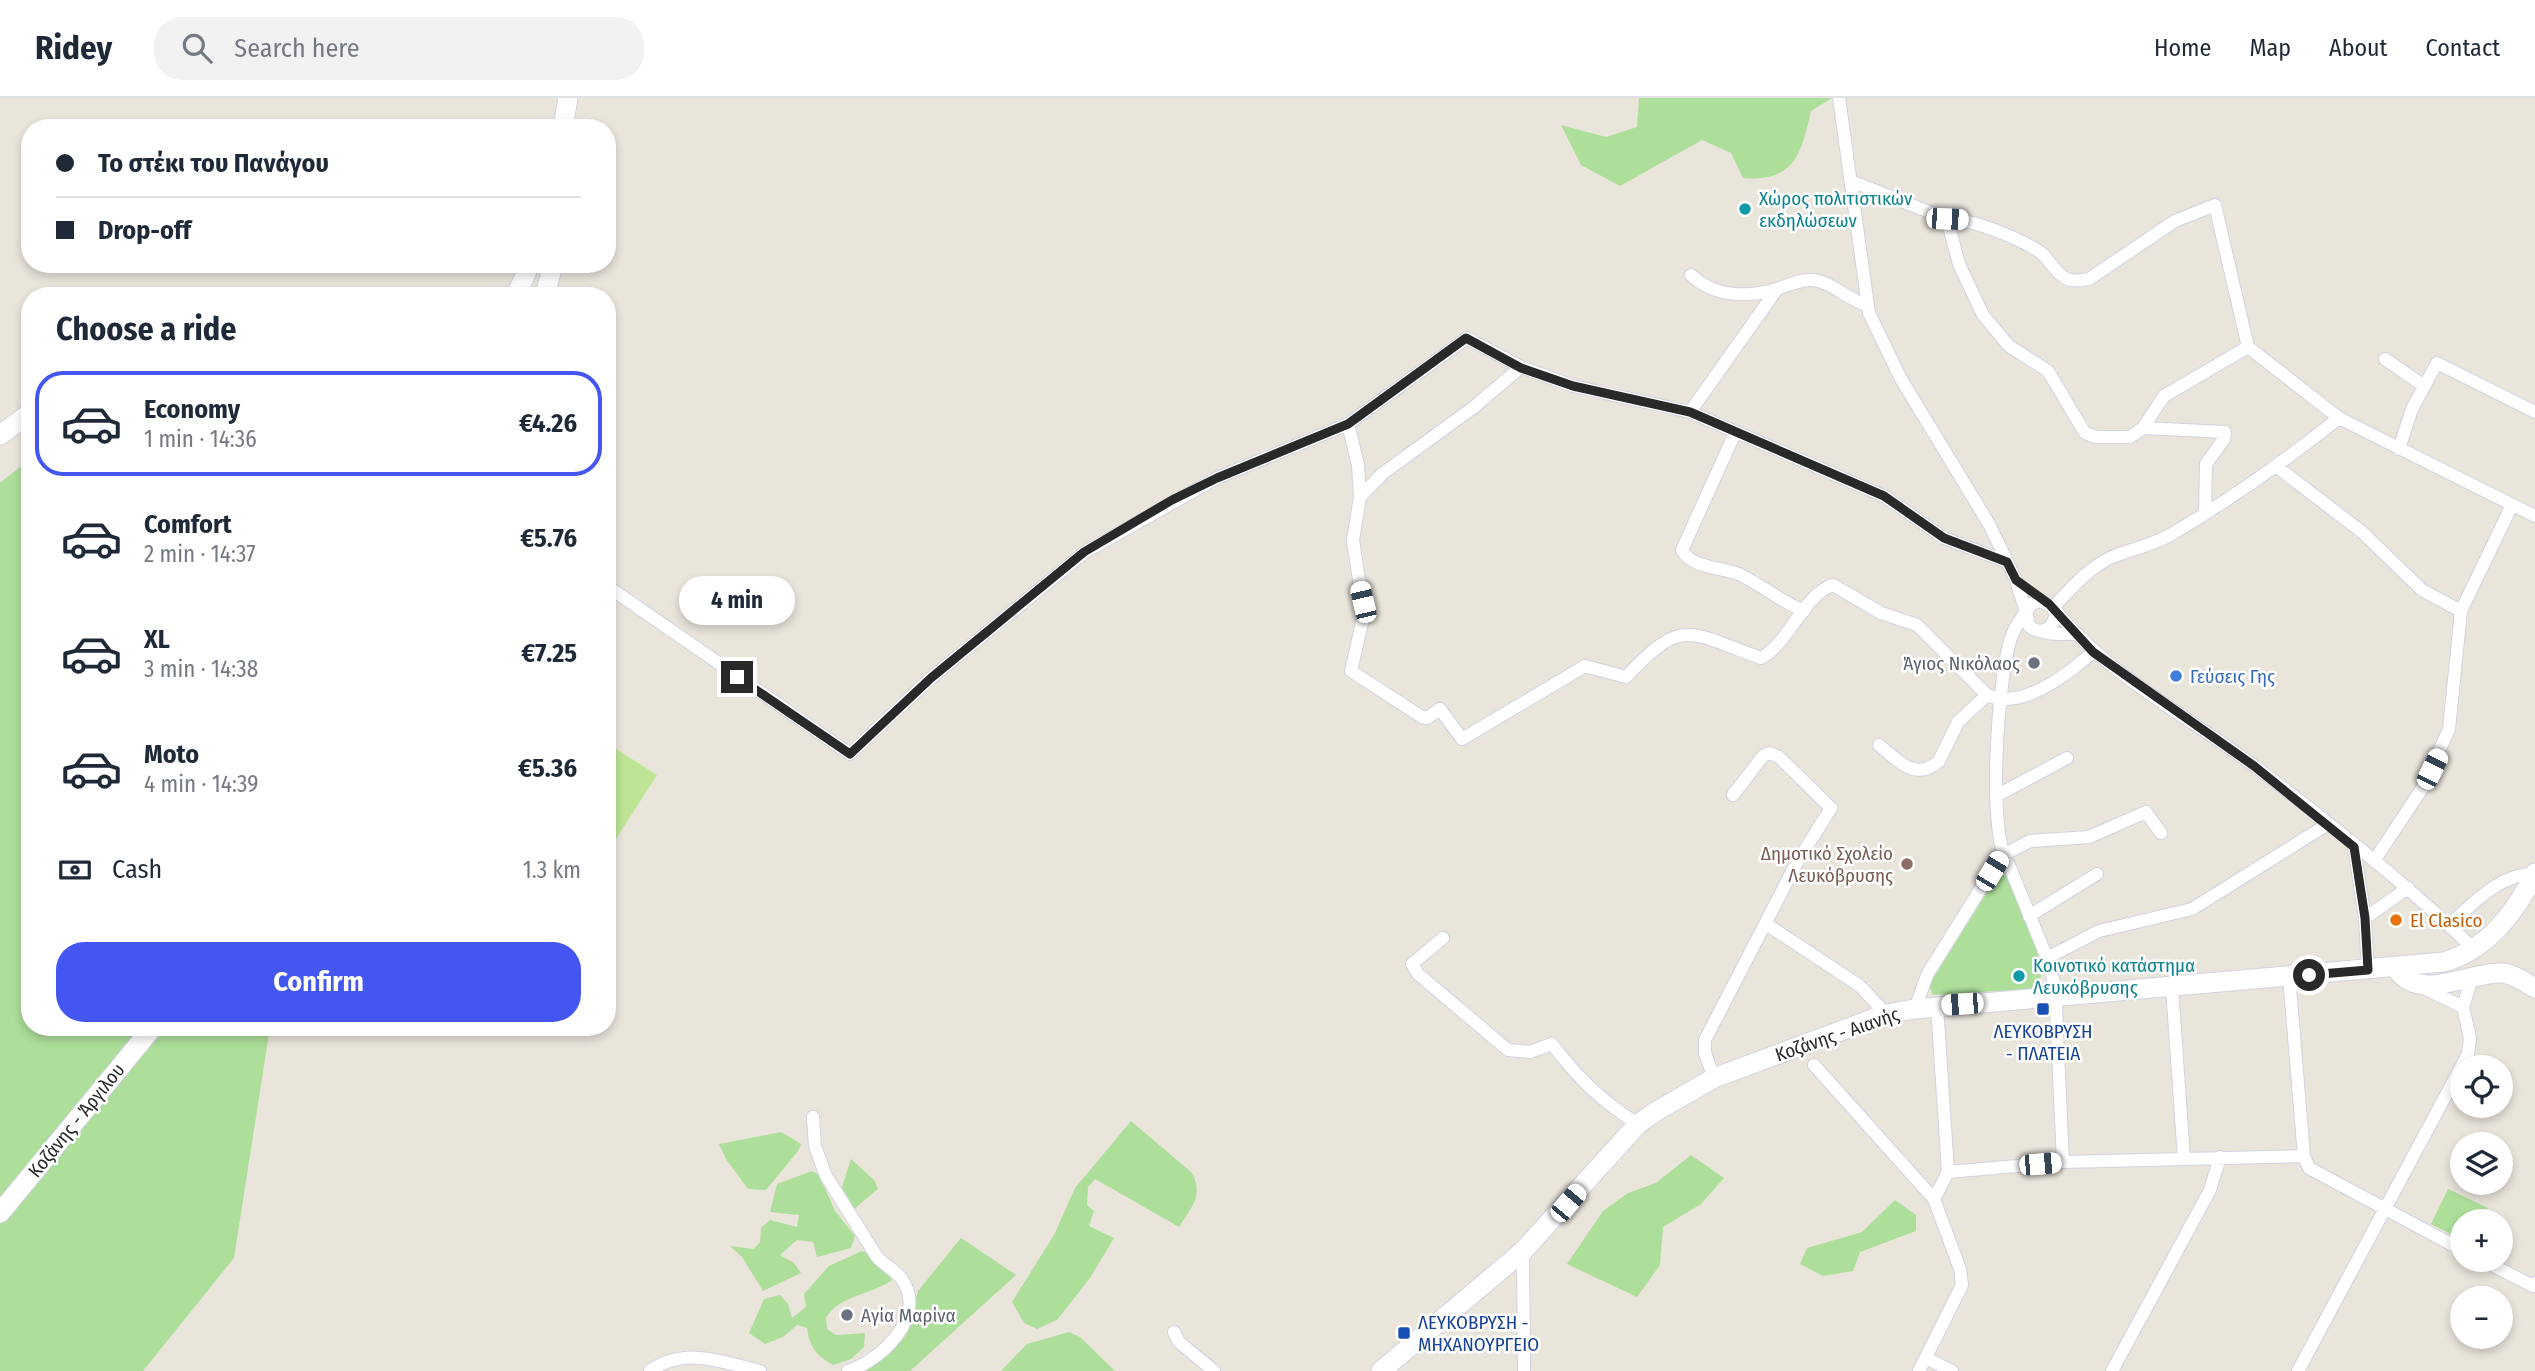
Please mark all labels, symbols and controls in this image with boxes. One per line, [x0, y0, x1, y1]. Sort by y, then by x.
search box [154, 17, 644, 80]
text: Ridey [35, 28, 112, 68]
icon: search [178, 29, 216, 67]
text: Search here [234, 33, 360, 64]
text: Home [2154, 34, 2211, 62]
text: Map [2249, 34, 2291, 62]
text: About [2329, 34, 2387, 62]
text: Contact [2425, 34, 2500, 62]
text: Το στέκι του Πανάγου [98, 148, 329, 179]
place label: Χώρος πολιτιστικών εκδηλώσεων [1759, 187, 1913, 232]
marker: Χώρος πολιτιστικών εκδηλώσεων [1737, 201, 1753, 217]
car [1926, 208, 1969, 230]
text: Drop-off [98, 215, 191, 246]
text: Choose a ride [56, 310, 237, 348]
icon: car [60, 392, 123, 455]
text: Economy [144, 394, 240, 425]
text: €4.26 [519, 408, 577, 439]
text: 1 min · 14:36 [144, 425, 257, 453]
icon: car [60, 507, 123, 570]
text: Comfort [144, 509, 232, 540]
text: €5.76 [520, 523, 577, 554]
text: 2 min · 14:37 [144, 540, 256, 568]
callout: 4 min [679, 575, 795, 624]
car [1349, 579, 1378, 625]
text: 4 min [711, 586, 763, 614]
icon: car [60, 622, 123, 685]
text: XL [144, 624, 170, 655]
text: €7.25 [521, 638, 577, 669]
place label: Άγιος Νικόλαος [1903, 652, 2020, 675]
text: 3 min · 14:38 [144, 655, 258, 683]
marker: Άγιος Νικόλαος [2026, 655, 2042, 671]
route end [721, 661, 753, 693]
place label: Γεύσεις Γης [2190, 665, 2275, 688]
marker: Γεύσεις Γης [2168, 668, 2184, 684]
icon: car [60, 737, 123, 800]
text: Moto [144, 739, 199, 770]
car [2414, 746, 2451, 792]
text: €5.36 [518, 753, 577, 784]
text: 4 min · 14:39 [144, 770, 258, 798]
place label: Δημοτικό Σχολείο Λευκόβρυσης [1761, 842, 1893, 887]
car [1973, 848, 2012, 894]
icon: cash [56, 851, 94, 889]
text: Cash [112, 854, 162, 885]
text: 1.3 km [523, 856, 581, 884]
marker: Δημοτικό Σχολείο Λευκόβρυσης [1899, 856, 1915, 872]
place label: El Clasico [2410, 909, 2483, 932]
marker: El Clasico [2388, 912, 2404, 928]
button: Confirm [56, 942, 581, 1022]
place label: Κοινοτικό κατάστημα Λευκόβρυσης [2033, 954, 2195, 999]
route start [2293, 959, 2325, 991]
marker: Κοινοτικό κατάστημα Λευκόβρυσης [2011, 968, 2027, 984]
car [1941, 992, 1984, 1016]
marker: ΛΕΥΚΟΒΡΥΣΗ - ΠΛΑΤΕΙΑ [2035, 1001, 2051, 1017]
street label: Κοζάνης - Αιανής [1772, 1002, 1902, 1066]
place label: ΛΕΥΚΟΒΡΥΣΗ - ΠΛΑΤΕΙΑ [1993, 1020, 2093, 1065]
map controls [2450, 1055, 2513, 1349]
button: locate [2450, 1055, 2513, 1118]
street label: Κοζάνης - Άργιλου [23, 1059, 129, 1182]
button: layers [2450, 1132, 2513, 1195]
car [2019, 1152, 2062, 1176]
car [1547, 1180, 1590, 1226]
button: + [2450, 1209, 2513, 1272]
button: − [2450, 1286, 2513, 1349]
place label: Αγία Μαρίνα [861, 1304, 956, 1327]
marker: Αγία Μαρίνα [839, 1307, 855, 1323]
place label: ΛΕΥΚΟΒΡΥΣΗ - ΜΗΧΑΝΟΥΡΓΕΙΟ [1418, 1311, 1539, 1356]
marker: ΛΕΥΚΟΒΡΥΣΗ - ΜΗΧΑΝΟΥΡΓΕΙΟ [1396, 1325, 1412, 1341]

